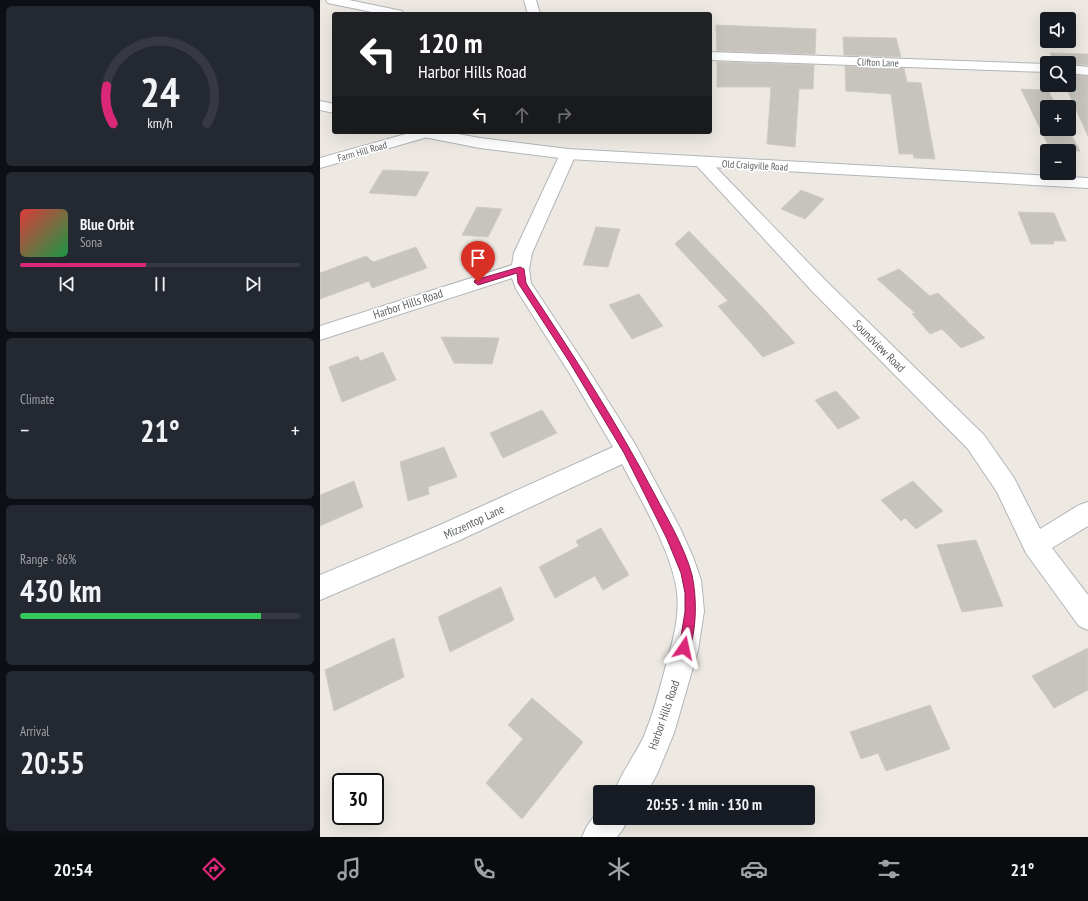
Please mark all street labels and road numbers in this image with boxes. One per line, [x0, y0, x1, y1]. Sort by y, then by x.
street label: Clifton Lane [857, 55, 899, 70]
street label: Farm Hill Road [336, 138, 388, 165]
street label: Old Craigville Road [722, 157, 788, 174]
street label: Harbor Hills Road [371, 285, 445, 322]
street label: Soundview Road [850, 316, 909, 375]
street label: Mizzentop Lane [441, 501, 506, 542]
street label: Harbor Hills Road [645, 678, 682, 752]

